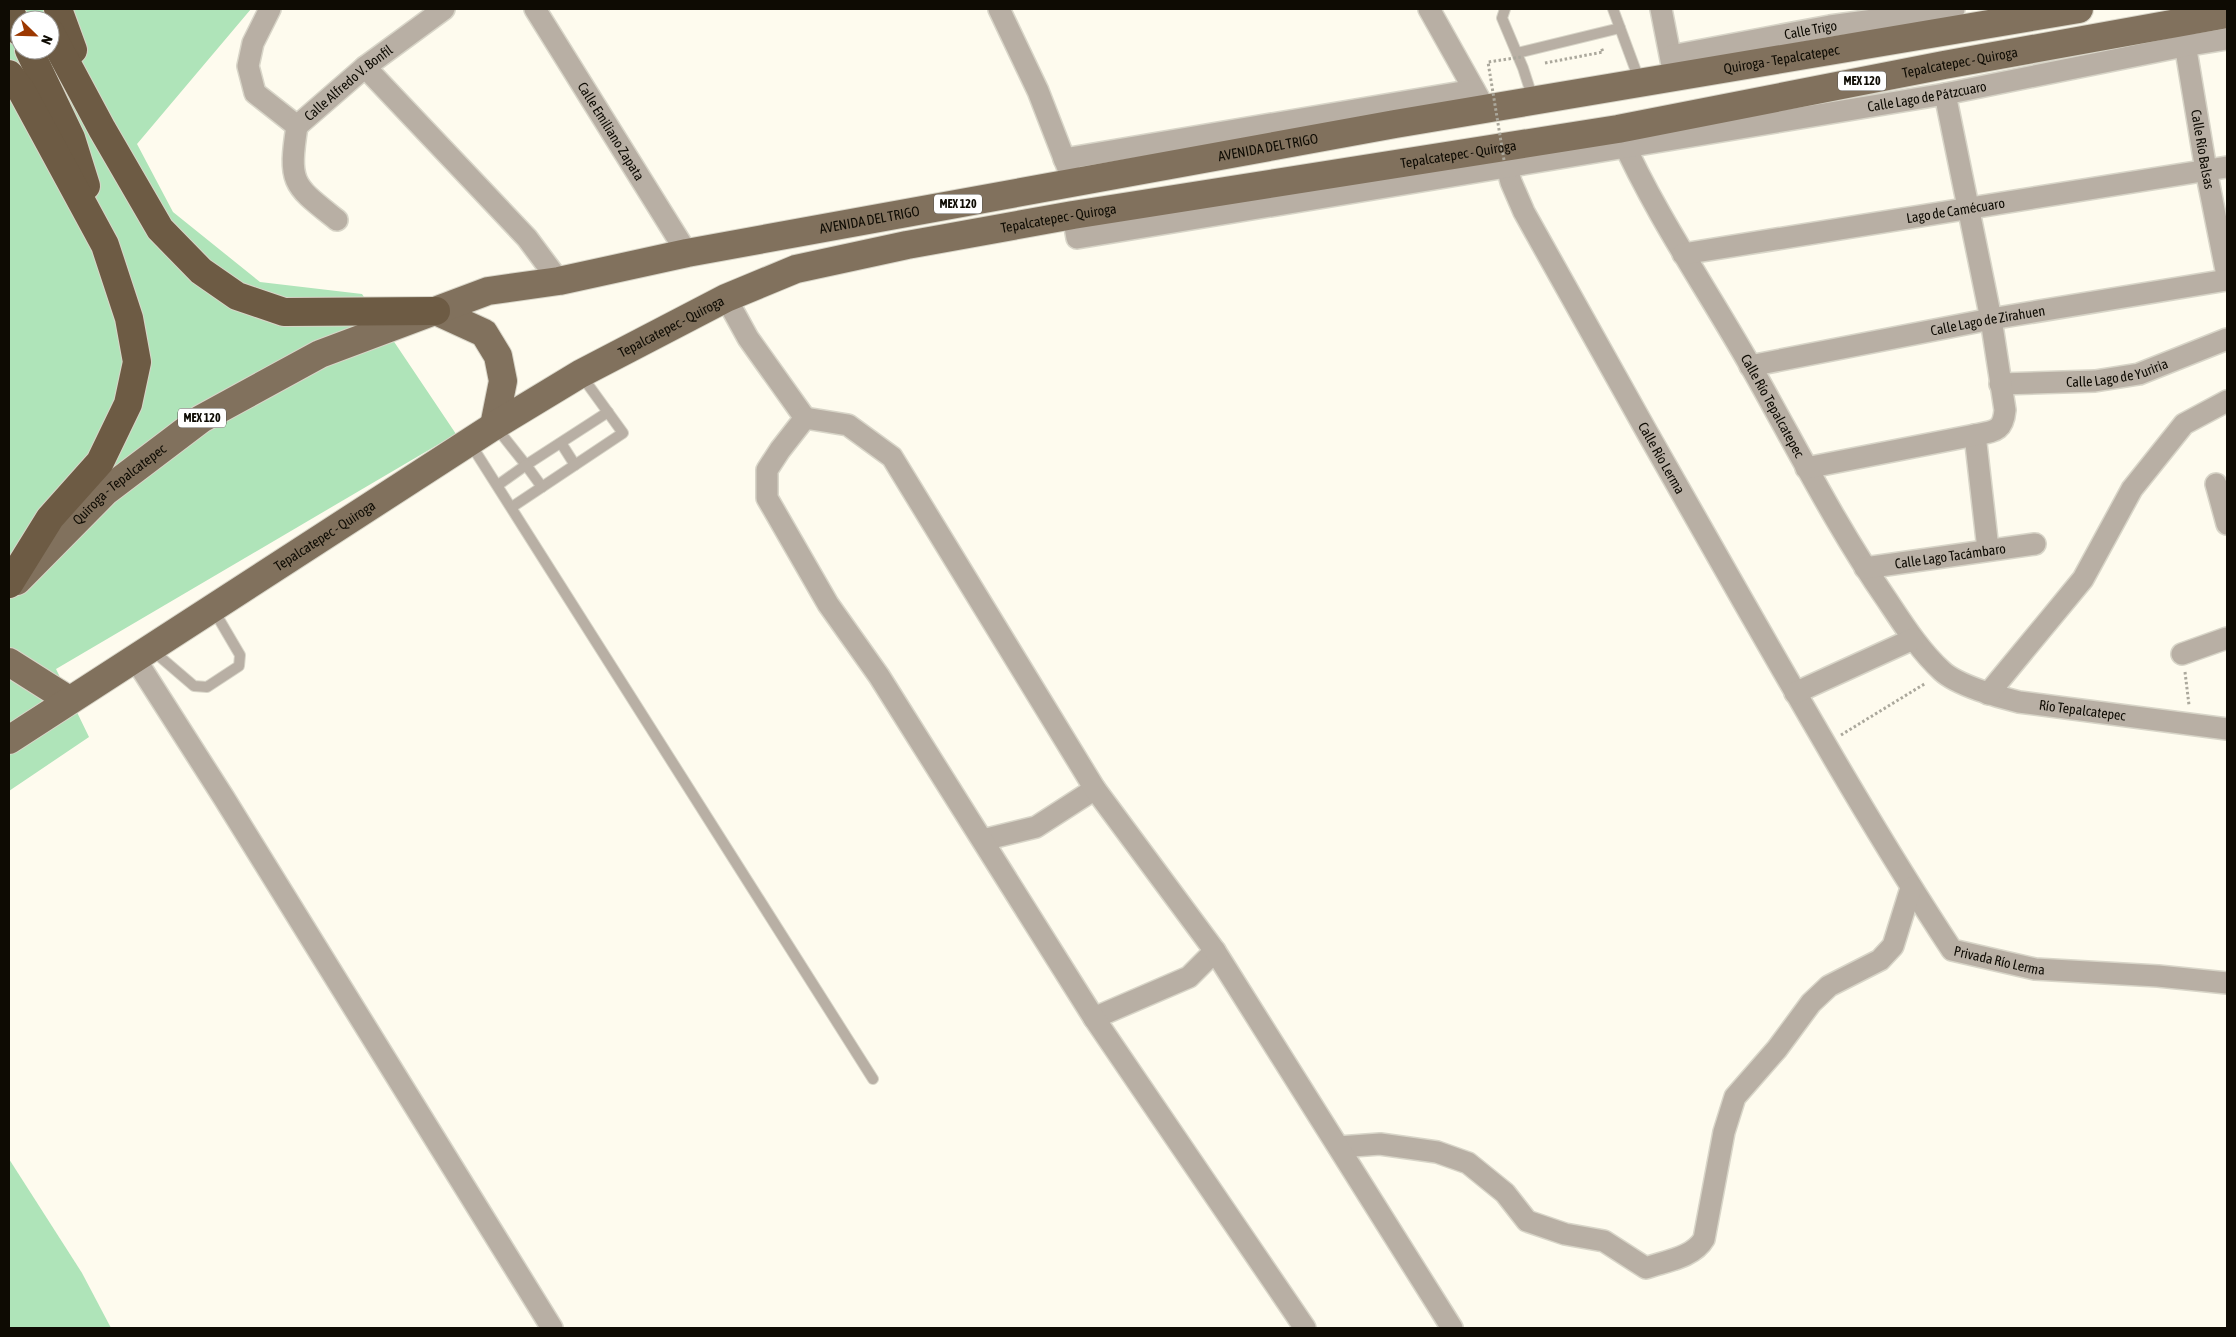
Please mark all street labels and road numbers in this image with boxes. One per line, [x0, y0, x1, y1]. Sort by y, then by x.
street label: Calle Trigo [1783, 17, 1838, 42]
street label: Calle Alfredo V. Bonfil [301, 41, 396, 124]
street label: Quiroga - Tepalcatepec [1722, 41, 1841, 77]
street label: Tepalcatepec - Quiroga [1901, 44, 2019, 81]
road number: MEX 120 [1838, 72, 1886, 90]
street label: Calle Lago de Pátzcuaro [1866, 78, 1988, 115]
street label: Calle Emiliano Zapata [574, 79, 648, 183]
street label: Calle Río Balsas [2188, 108, 2218, 191]
street label: AVENIDA DEL TRIGO [1217, 130, 1319, 164]
street label: Tepalcatepec - Quiroga [1399, 137, 1517, 171]
road number: MEX 120 [934, 194, 982, 213]
street label: Lago de Camécuaro [1905, 195, 2006, 226]
street label: Tepalcatepec - Quiroga [999, 200, 1117, 236]
street label: AVENIDA DEL TRIGO [818, 203, 921, 237]
street label: Tepalcatepec - Quiroga [616, 292, 727, 361]
street label: Calle Lago de Zirahuen [1929, 302, 2046, 339]
street label: Calle Río Tepalcatepec [1738, 351, 1808, 461]
street label: Calle Lago de Yuriria [2066, 355, 2170, 390]
road number: MEX 120 [178, 408, 226, 428]
street label: Calle Río Lerma [1635, 419, 1688, 497]
street label: Quiroga - Tepalcatepec [69, 440, 170, 528]
street label: Tepalcatepec - Quiroga [271, 497, 378, 574]
street label: Calle Lago Tacámbaro [1894, 540, 2007, 572]
street label: Río Tepalcatepec [2038, 697, 2127, 724]
street label: Privada Río Lerma [1952, 943, 2045, 978]

